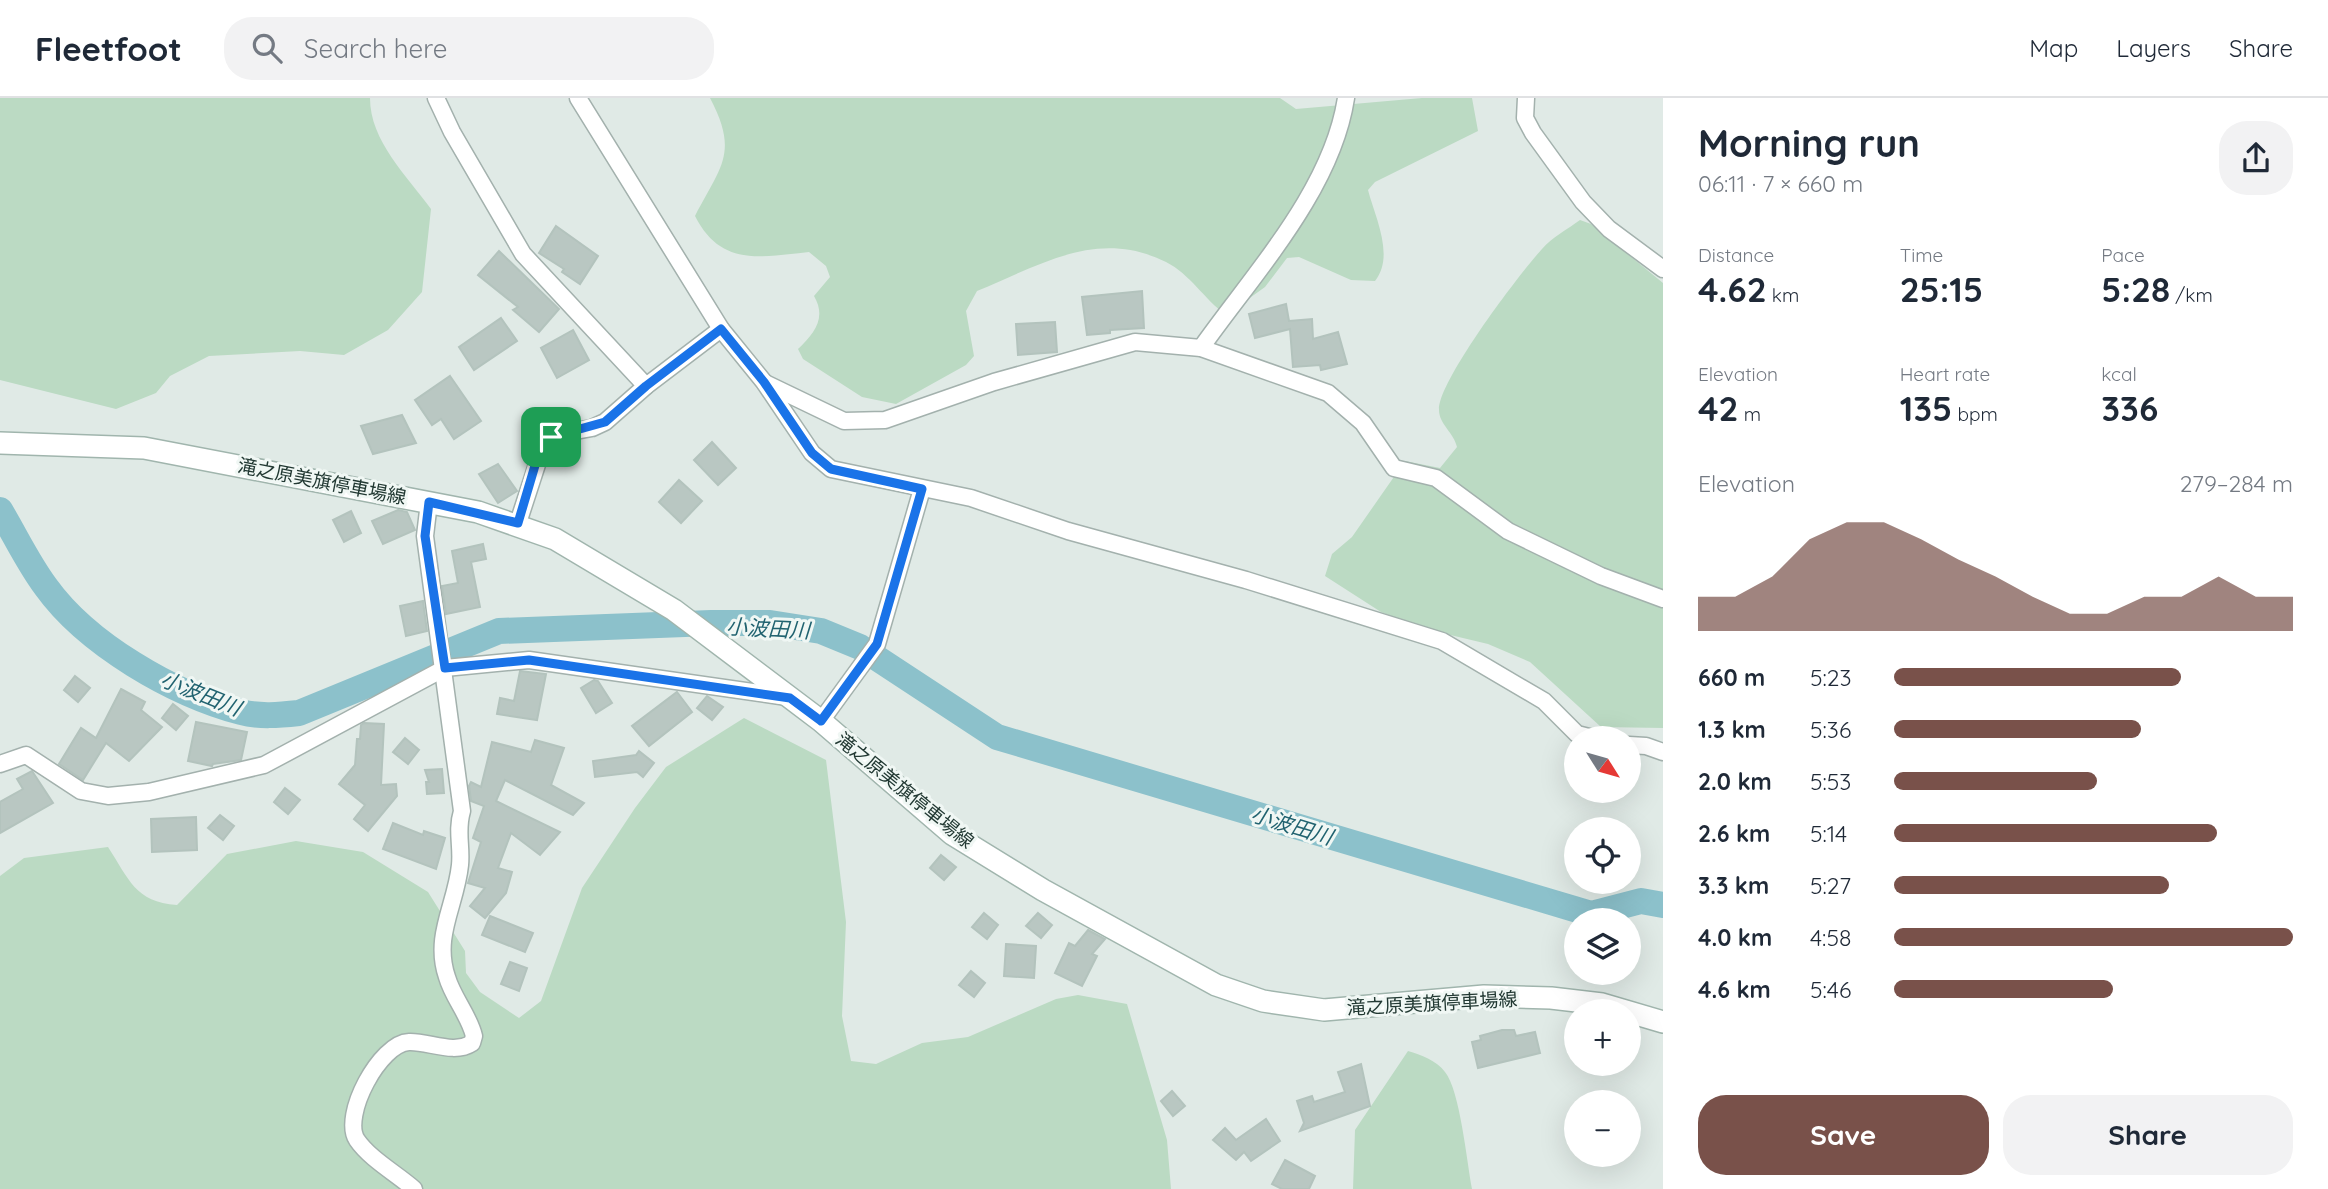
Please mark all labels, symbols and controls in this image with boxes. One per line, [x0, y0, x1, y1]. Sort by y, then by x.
search box [224, 17, 714, 80]
text: Fleetfoot [35, 28, 182, 69]
icon: search [248, 29, 286, 67]
text: Search here [304, 32, 447, 65]
text: Map [2029, 33, 2078, 63]
text: Layers [2116, 33, 2191, 63]
text: Share [2229, 33, 2293, 63]
text: Morning run [1698, 119, 1920, 167]
button: share [2219, 121, 2293, 195]
text: 06:11 · 7 × 660 m [1698, 169, 1863, 198]
text: Distance [1698, 243, 1774, 267]
text: Time [1900, 243, 1943, 267]
text: Pace [2101, 243, 2145, 267]
text: 4.62 [1698, 267, 1767, 311]
text: 25:15 [1900, 267, 1983, 311]
text: 5:28 [2101, 267, 2170, 311]
text: km [1767, 283, 1799, 307]
text: /km [2170, 283, 2213, 307]
text: Elevation [1698, 362, 1778, 386]
text: Heart rate [1900, 362, 1990, 386]
text: kcal [2101, 362, 2137, 386]
text: 42 [1698, 386, 1739, 430]
text: 135 [1900, 386, 1952, 430]
text: 336 [2101, 386, 2158, 430]
text: m [1739, 402, 1761, 426]
text: bpm [1952, 402, 1998, 426]
pin [521, 407, 581, 467]
icon: arrive [532, 418, 570, 456]
street label: 滝之原美旗停車場線 [236, 453, 408, 509]
text: Elevation [1698, 469, 1795, 498]
text: 279–284 m [2180, 469, 2293, 498]
water label: 小波田川 [725, 613, 813, 643]
text: 660 m [1698, 663, 1765, 692]
text: 5:23 [1810, 663, 1852, 692]
water label: 小波田川 [157, 665, 247, 722]
text: 1.3 km [1698, 715, 1766, 744]
text: 5:36 [1810, 715, 1851, 744]
north arrow [1564, 726, 1642, 803]
map controls [1564, 726, 1641, 1167]
street label: 滝之原美旗停車場線 [831, 727, 979, 853]
text: 2.0 km [1698, 767, 1772, 796]
text: 5:53 [1810, 767, 1851, 796]
water label: 小波田川 [1248, 800, 1338, 850]
button: locate [1564, 817, 1641, 894]
text: 2.6 km [1698, 819, 1770, 848]
text: 5:14 [1810, 819, 1847, 848]
text: 3.3 km [1698, 871, 1769, 900]
text: 5:27 [1810, 871, 1851, 900]
button: layers [1564, 908, 1641, 985]
text: 4.0 km [1698, 923, 1772, 952]
text: 4:58 [1810, 923, 1851, 952]
text: 4.6 km [1698, 975, 1771, 1004]
text: 5:46 [1810, 975, 1851, 1004]
street label: 滝之原美旗停車場線 [1346, 987, 1518, 1019]
button: + [1564, 999, 1641, 1076]
button: − [1564, 1090, 1641, 1167]
button: Save [1698, 1095, 1989, 1175]
button: Share [2003, 1095, 2293, 1175]

